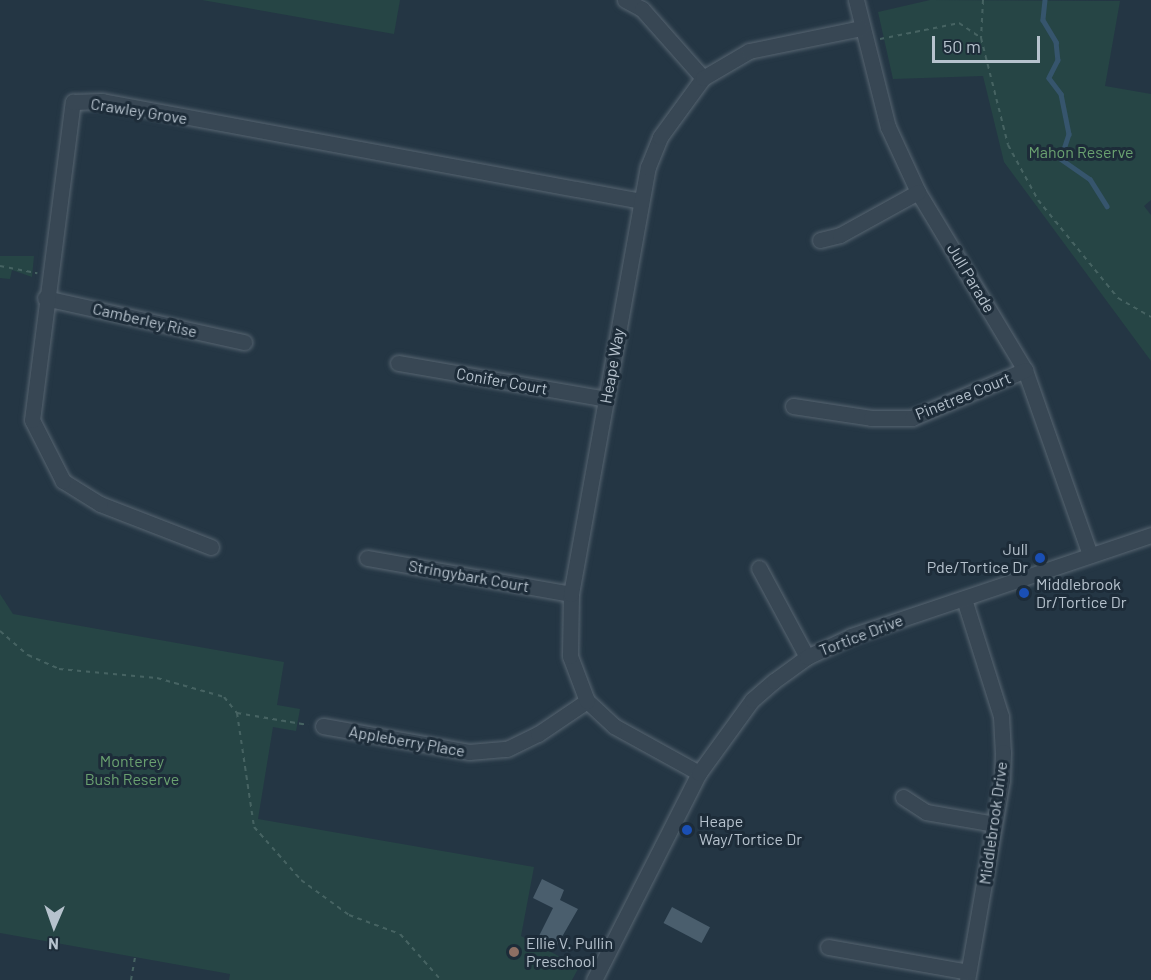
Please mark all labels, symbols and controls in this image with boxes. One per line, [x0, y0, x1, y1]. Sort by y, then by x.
scale bar [935, 24, 1043, 62]
text: 50 m [943, 35, 981, 57]
street label: Crawley Grove [89, 94, 189, 128]
park label: Mahon Reserve [1028, 142, 1134, 162]
street label: Jull Parade [943, 240, 999, 316]
street label: Camberley Rise [91, 299, 199, 341]
street label: Heape Way [596, 327, 628, 405]
street label: Conifer Court [455, 364, 549, 398]
street label: Pinetree Court [913, 368, 1013, 424]
place label: Jull Pde/Tortice Dr [927, 539, 1028, 577]
marker: Jull Pde/Tortice Dr [1033, 551, 1047, 565]
street label: Stringybark Court [407, 556, 531, 596]
place label: Middlebrook Dr/Tortice Dr [1036, 574, 1126, 612]
marker: Middlebrook Dr/Tortice Dr [1017, 586, 1031, 600]
street label: Tortice Drive [816, 610, 906, 660]
street label: Appleberry Place [347, 721, 467, 761]
park label: Monterey Bush Reserve [85, 751, 179, 789]
street label: Middlebrook Drive [975, 760, 1011, 886]
place label: Heape Way/Tortice Dr [699, 811, 802, 849]
marker: Heape Way/Tortice Dr [680, 823, 694, 837]
north arrow [24, 896, 84, 956]
place label: Ellie V. Pullin Preschool [526, 933, 613, 971]
text: N [48, 935, 59, 954]
marker: Ellie V. Pullin Preschool [507, 945, 521, 959]

